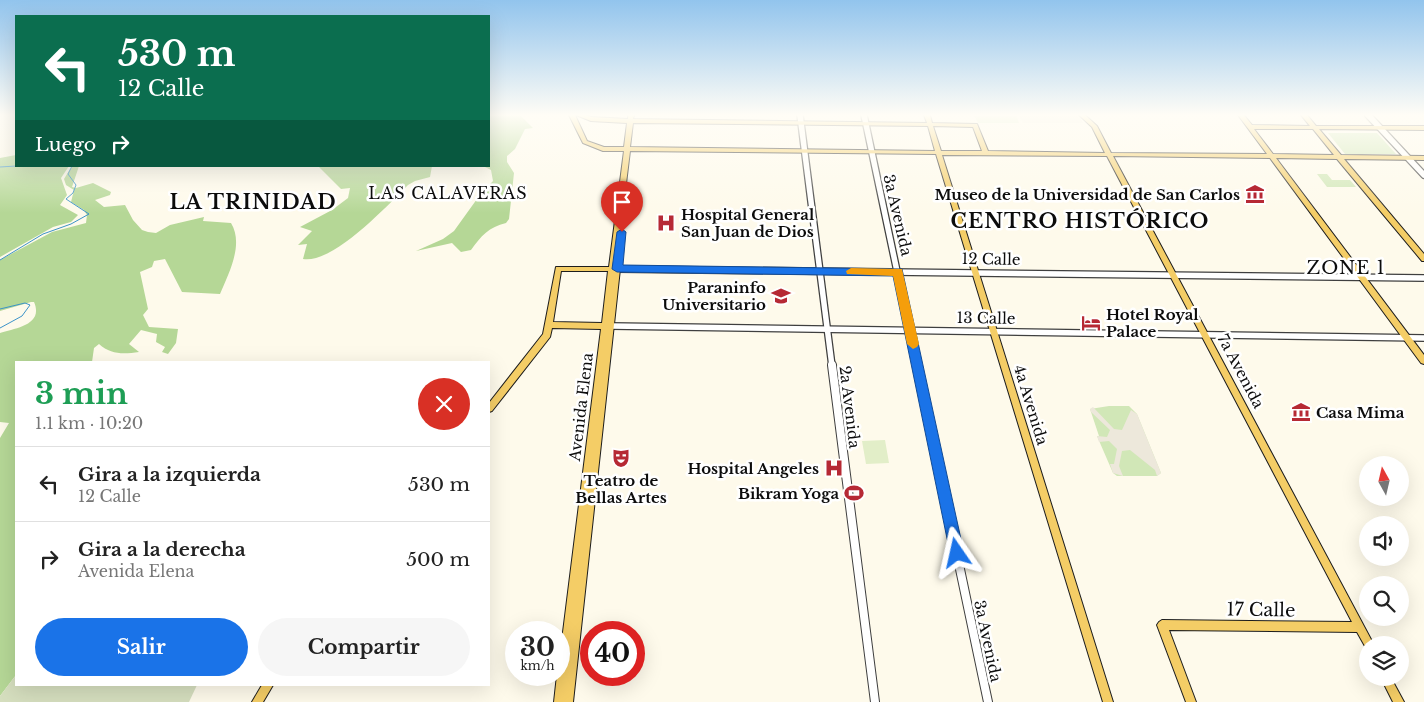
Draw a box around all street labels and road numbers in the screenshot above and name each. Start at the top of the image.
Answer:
street label: 3a Avenida [879,172,917,258]
street label: 12 Calle [961,249,1021,269]
street label: 13 Calle [956,308,1016,328]
street label: 7a Avenida [1214,331,1269,412]
street label: Avenida Elena [565,351,597,463]
street label: 4a Avenida [1010,363,1052,448]
street label: 2a Avenida [836,365,865,450]
street label: 3a Avenida [970,598,1006,684]
street label: 17 Calle [1226,598,1296,622]

